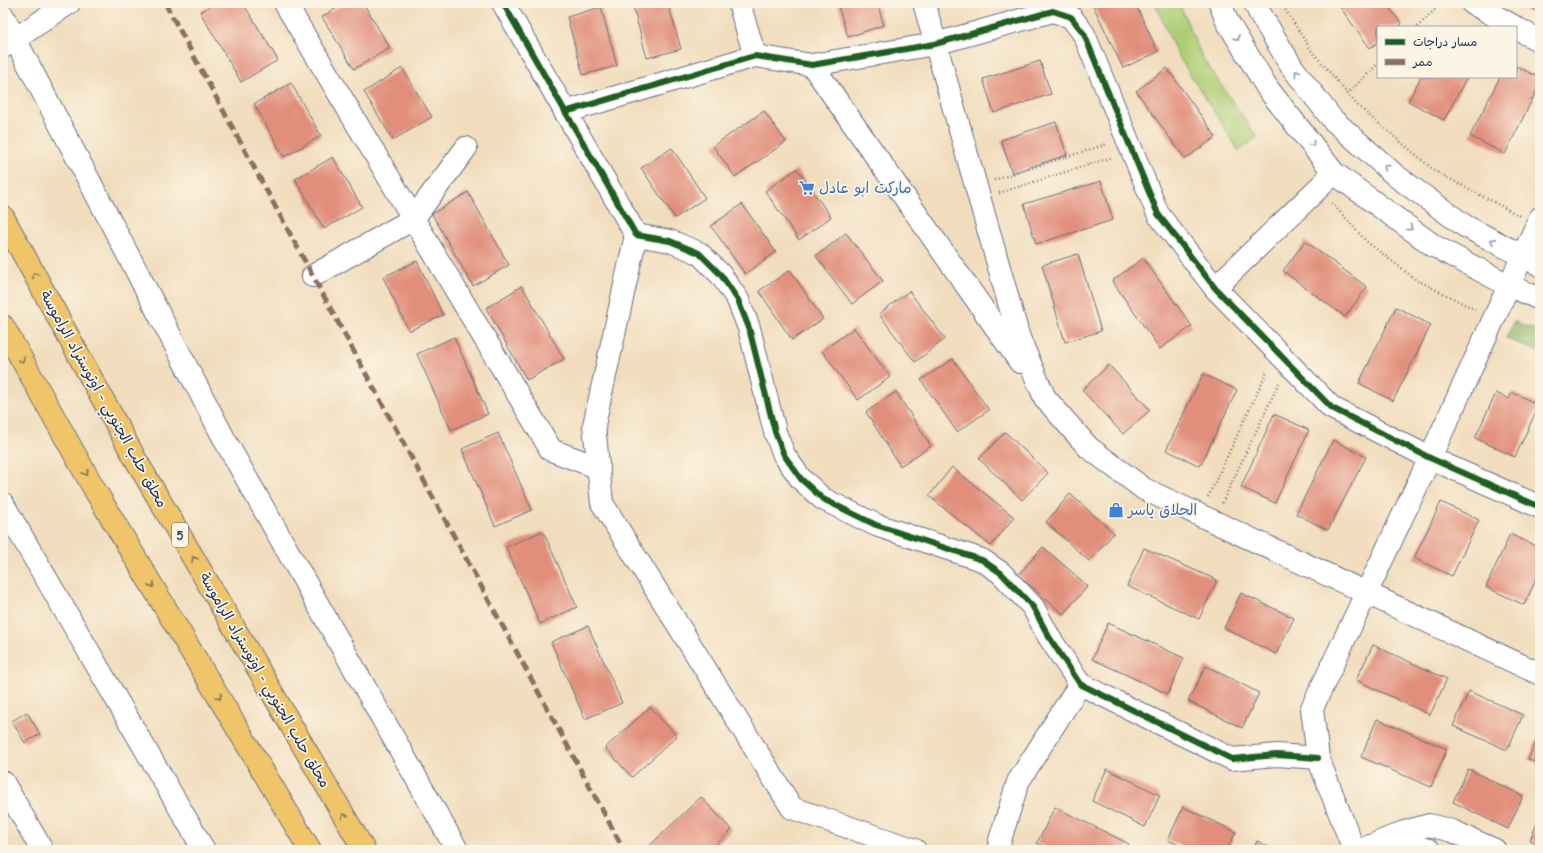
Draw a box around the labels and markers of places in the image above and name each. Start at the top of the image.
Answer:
supermarket icon: ماركت ابو عادل [798,179,816,197]
place label: ماركت ابو عادل [819,179,912,197]
shop icon: الحلاق ياسر [1107,501,1125,519]
place label: الحلاق ياسر [1126,501,1197,519]

